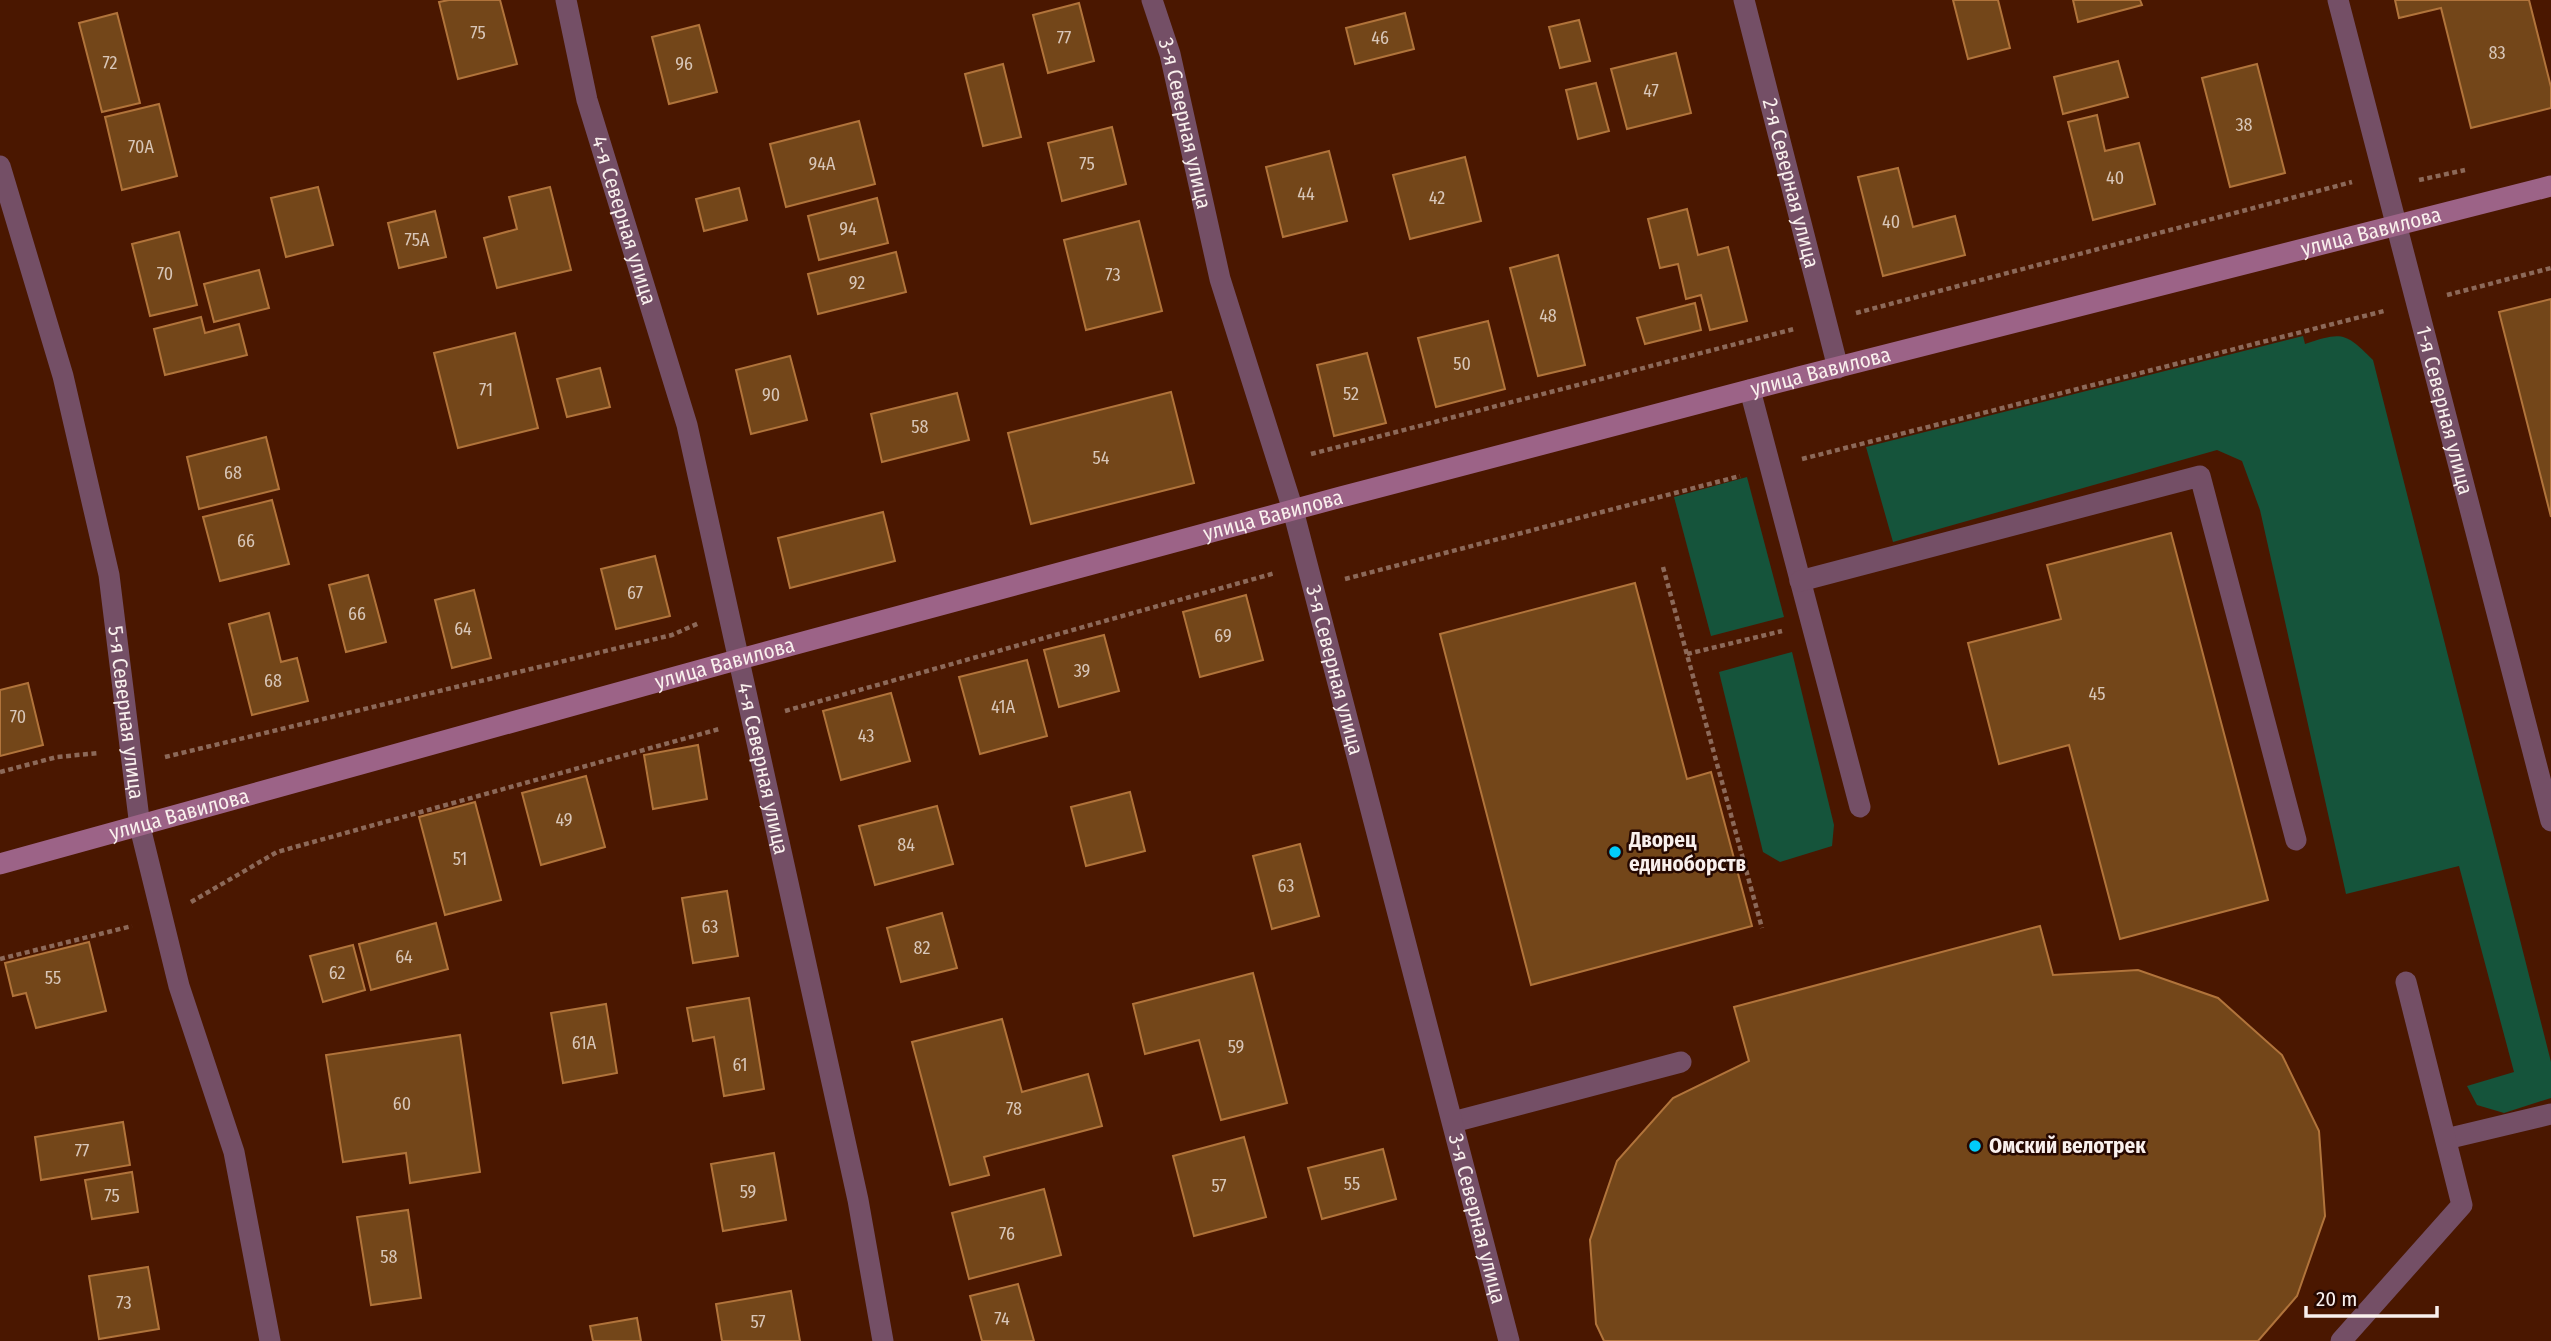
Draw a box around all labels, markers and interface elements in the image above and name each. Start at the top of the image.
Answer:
house number: 75 [470,22,486,44]
house number: 77 [1057,27,1071,49]
house number: 46 [1371,27,1389,49]
street label: 3-я Северная улица [1153,35,1217,211]
house number: 83 [2488,42,2506,64]
house number: 72 [102,52,118,74]
house number: 96 [675,53,693,75]
house number: 47 [1643,80,1659,102]
street label: 2-я Северная улица [1757,95,1825,271]
house number: 38 [2235,114,2253,136]
street label: 4-я Северная улица [586,133,662,308]
house number: 70А [128,136,154,158]
house number: 94А [809,153,836,175]
house number: 75 [1079,153,1095,175]
house number: 40 [2106,167,2124,189]
house number: 44 [1297,183,1315,205]
house number: 42 [1429,187,1445,209]
street label: улица Вавилова [2298,201,2444,262]
house number: 40 [1882,211,1900,233]
house number: 94 [839,218,857,240]
house number: 75А [405,229,430,251]
house number: 70 [157,263,173,285]
house number: 73 [1105,264,1121,286]
house number: 92 [849,272,865,294]
house number: 48 [1539,305,1557,327]
street label: 1-я Северная улица [2410,323,2479,498]
street label: улица Вавилова [1748,341,1893,402]
house number: 50 [1453,353,1471,375]
house number: 71 [479,379,493,401]
house number: 52 [1343,383,1359,405]
house number: 90 [762,384,780,406]
house number: 58 [911,416,929,438]
house number: 54 [1093,447,1110,469]
house number: 68 [224,462,242,484]
street label: улица Вавилова [1200,484,1346,547]
house number: 66 [237,530,255,552]
house number: 67 [627,582,643,604]
street label: 3-я Северная улица [1300,582,1369,758]
house number: 66 [348,603,366,625]
house number: 64 [454,618,472,640]
street label: 5-я Северная улица [102,624,149,801]
house number: 69 [1214,625,1232,647]
street label: улица Вавилова [652,632,797,695]
house number: 39 [1074,660,1090,682]
house number: 68 [264,670,282,692]
street label: 4-я Северная улица [731,680,794,857]
house number: 45 [2089,683,2105,705]
house number: 41А [991,696,1016,718]
house number: 70 [10,706,26,728]
house number: 43 [858,725,874,747]
street label: улица Вавилова [107,783,252,846]
house number: 49 [555,809,573,831]
place label: Дворец единоборств [1628,827,1746,877]
house number: 84 [897,834,915,856]
marker: Дворец единоборств [1607,844,1623,860]
house number: 51 [453,848,467,870]
house number: 63 [1278,875,1294,897]
house number: 63 [702,916,718,938]
house number: 82 [914,937,930,959]
house number: 64 [395,946,413,968]
house number: 62 [329,962,345,984]
house number: 55 [45,967,61,989]
house number: 61А [572,1032,597,1054]
house number: 59 [1228,1036,1244,1058]
house number: 61 [732,1054,748,1076]
house number: 60 [393,1093,411,1115]
house number: 78 [1006,1098,1022,1120]
street label: 3-я Северная улица [1443,1131,1512,1306]
place label: Омский велотрек [1989,1133,2146,1159]
marker: Омский велотрек [1967,1138,1983,1154]
house number: 77 [75,1140,89,1162]
house number: 55 [1344,1173,1360,1195]
house number: 57 [1211,1175,1227,1197]
house number: 59 [740,1181,756,1203]
house number: 75 [104,1185,120,1207]
house number: 76 [999,1223,1015,1245]
house number: 58 [380,1246,398,1268]
scale bar [2306,1274,2437,1318]
text: 20 m [2316,1286,2357,1312]
house number: 73 [116,1292,132,1314]
house number: 74 [994,1308,1010,1330]
house number: 57 [750,1311,766,1333]

